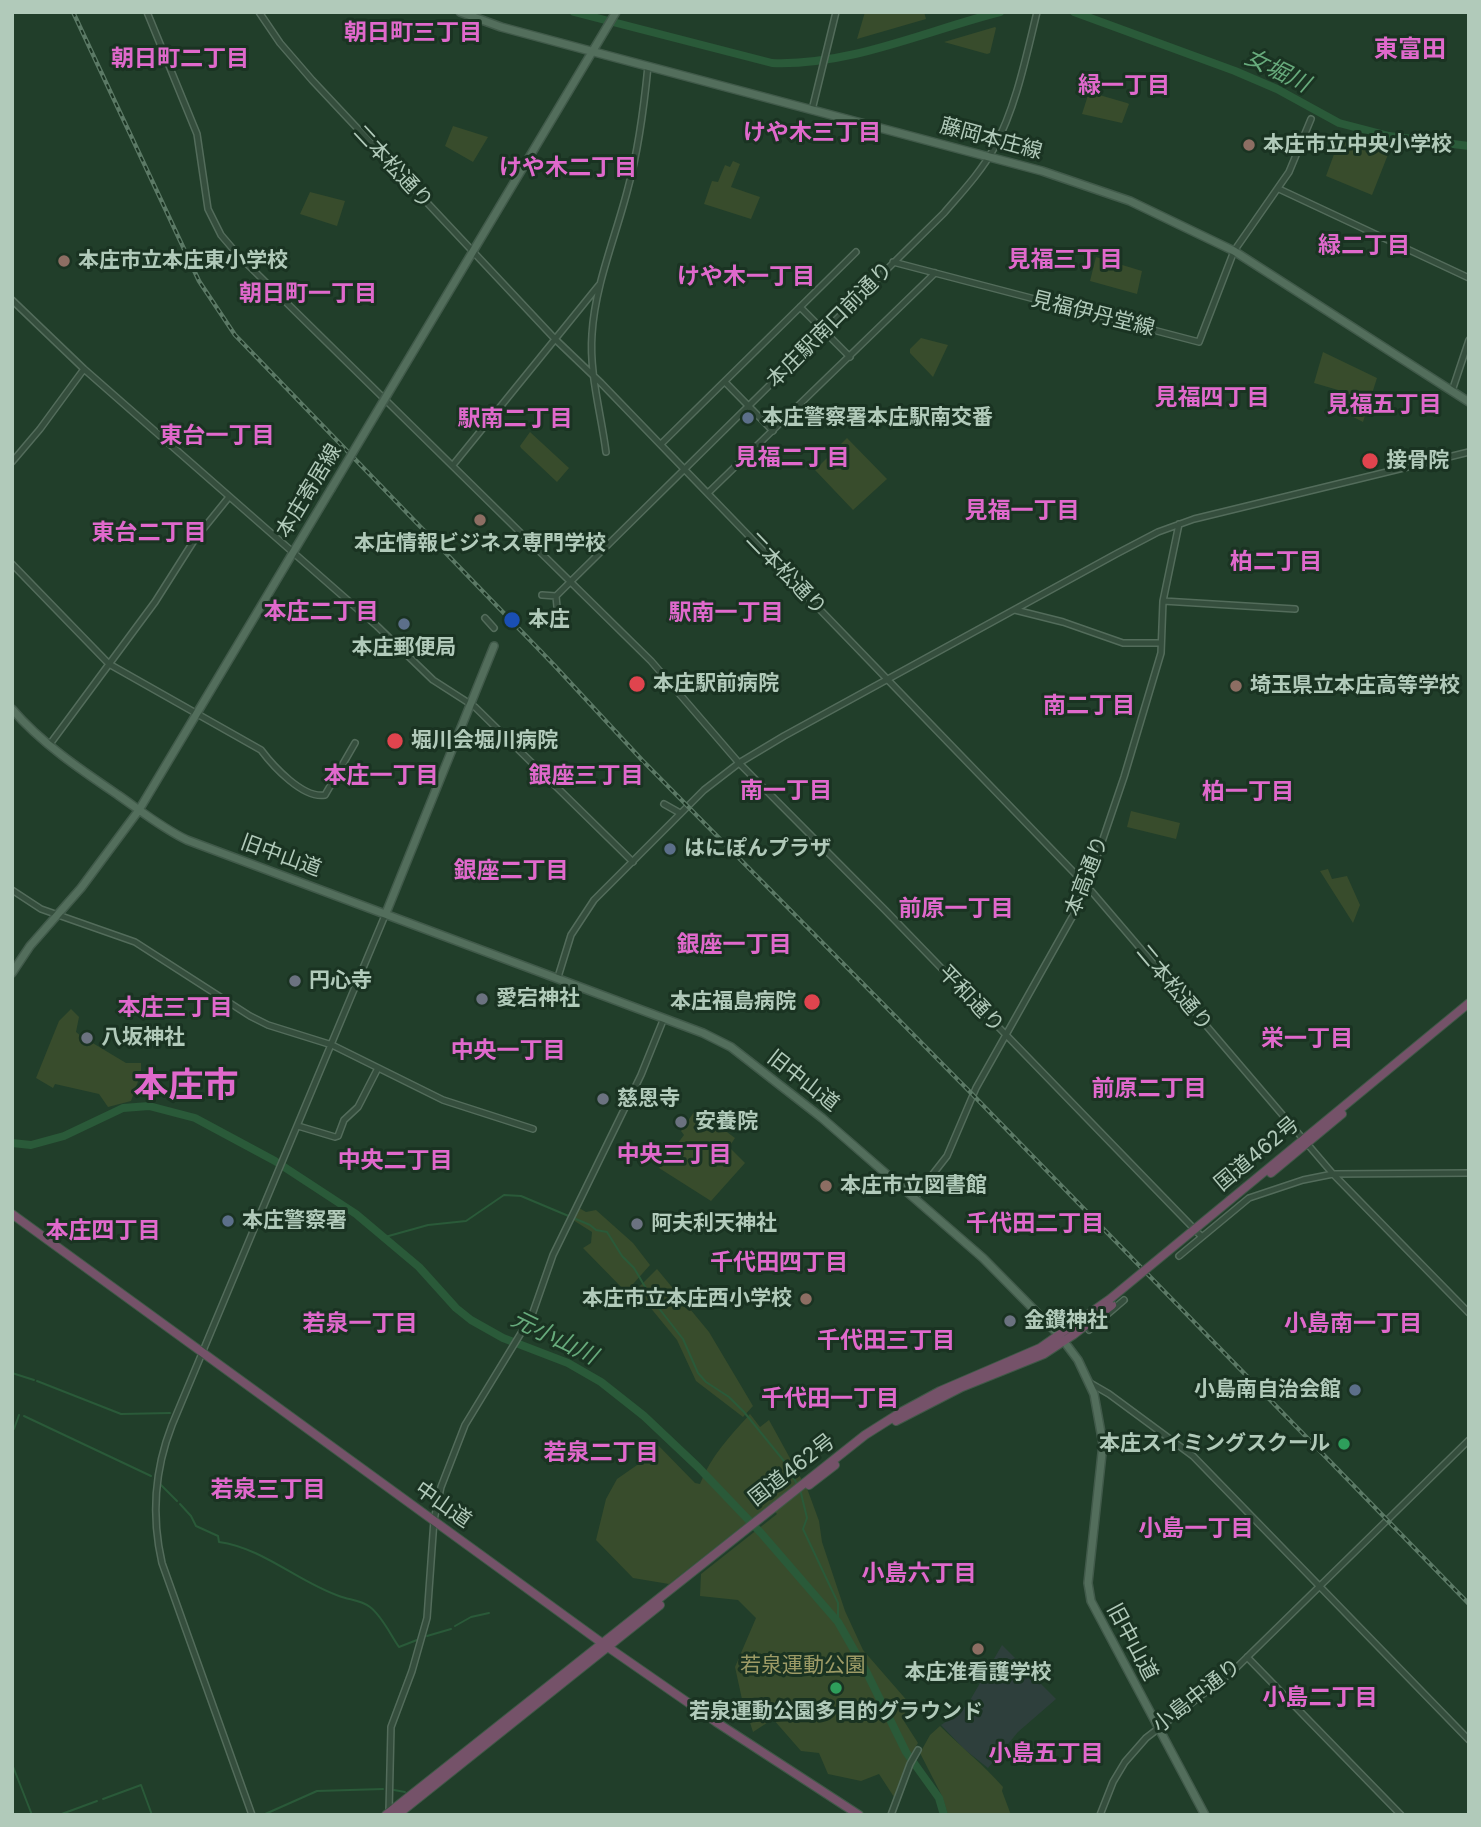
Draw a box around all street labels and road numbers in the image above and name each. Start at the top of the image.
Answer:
street label: 藤岡本庄線 [937,113,1045,165]
street label: 二本松通り [348,120,438,214]
street label: 本庄駅南口前通り [762,257,898,393]
street label: 見福伊丹堂線 [1029,287,1157,341]
street label: 本庄寄居線 [271,440,347,542]
street label: 二本松通り [740,527,832,621]
street label: 旧中山道 [237,830,325,882]
street label: 本高通り [1060,832,1114,920]
street label: 二本松通り [1131,940,1217,1036]
street label: 平和通り [933,960,1009,1038]
street label: 旧中山道 [762,1045,844,1117]
street label: 国道462号 [1210,1111,1304,1197]
street label: 国道462号 [744,1429,840,1511]
street label: 中山道 [410,1477,476,1533]
street label: 旧中山道 [1101,1599,1163,1685]
street label: 小島中通り [1148,1654,1246,1738]

